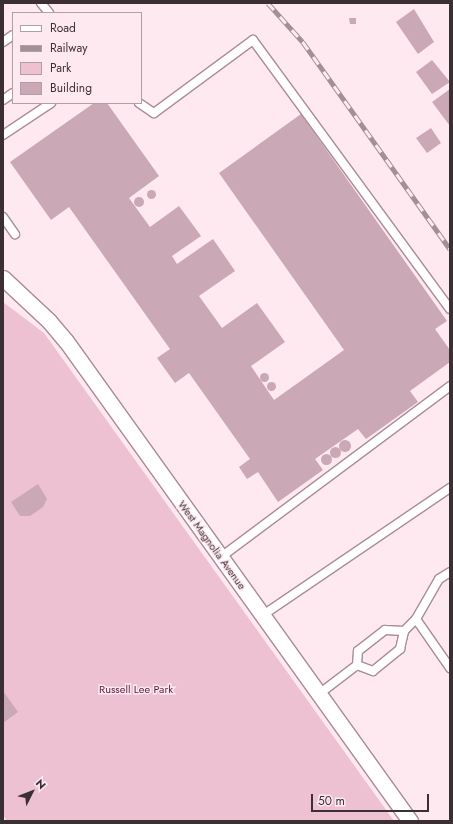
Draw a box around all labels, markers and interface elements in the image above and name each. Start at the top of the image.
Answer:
legend [12,12,142,104]
text: Road [50,19,76,37]
text: Railway [50,39,88,57]
text: Park [50,59,71,77]
text: Building [50,79,92,97]
street label: West Magnolia Avenue [175,498,249,592]
park label: Russell Lee Park [99,682,173,696]
north arrow [12,772,52,812]
text: N [32,775,50,793]
scale bar [313,786,431,812]
text: 50 m [318,792,345,810]

